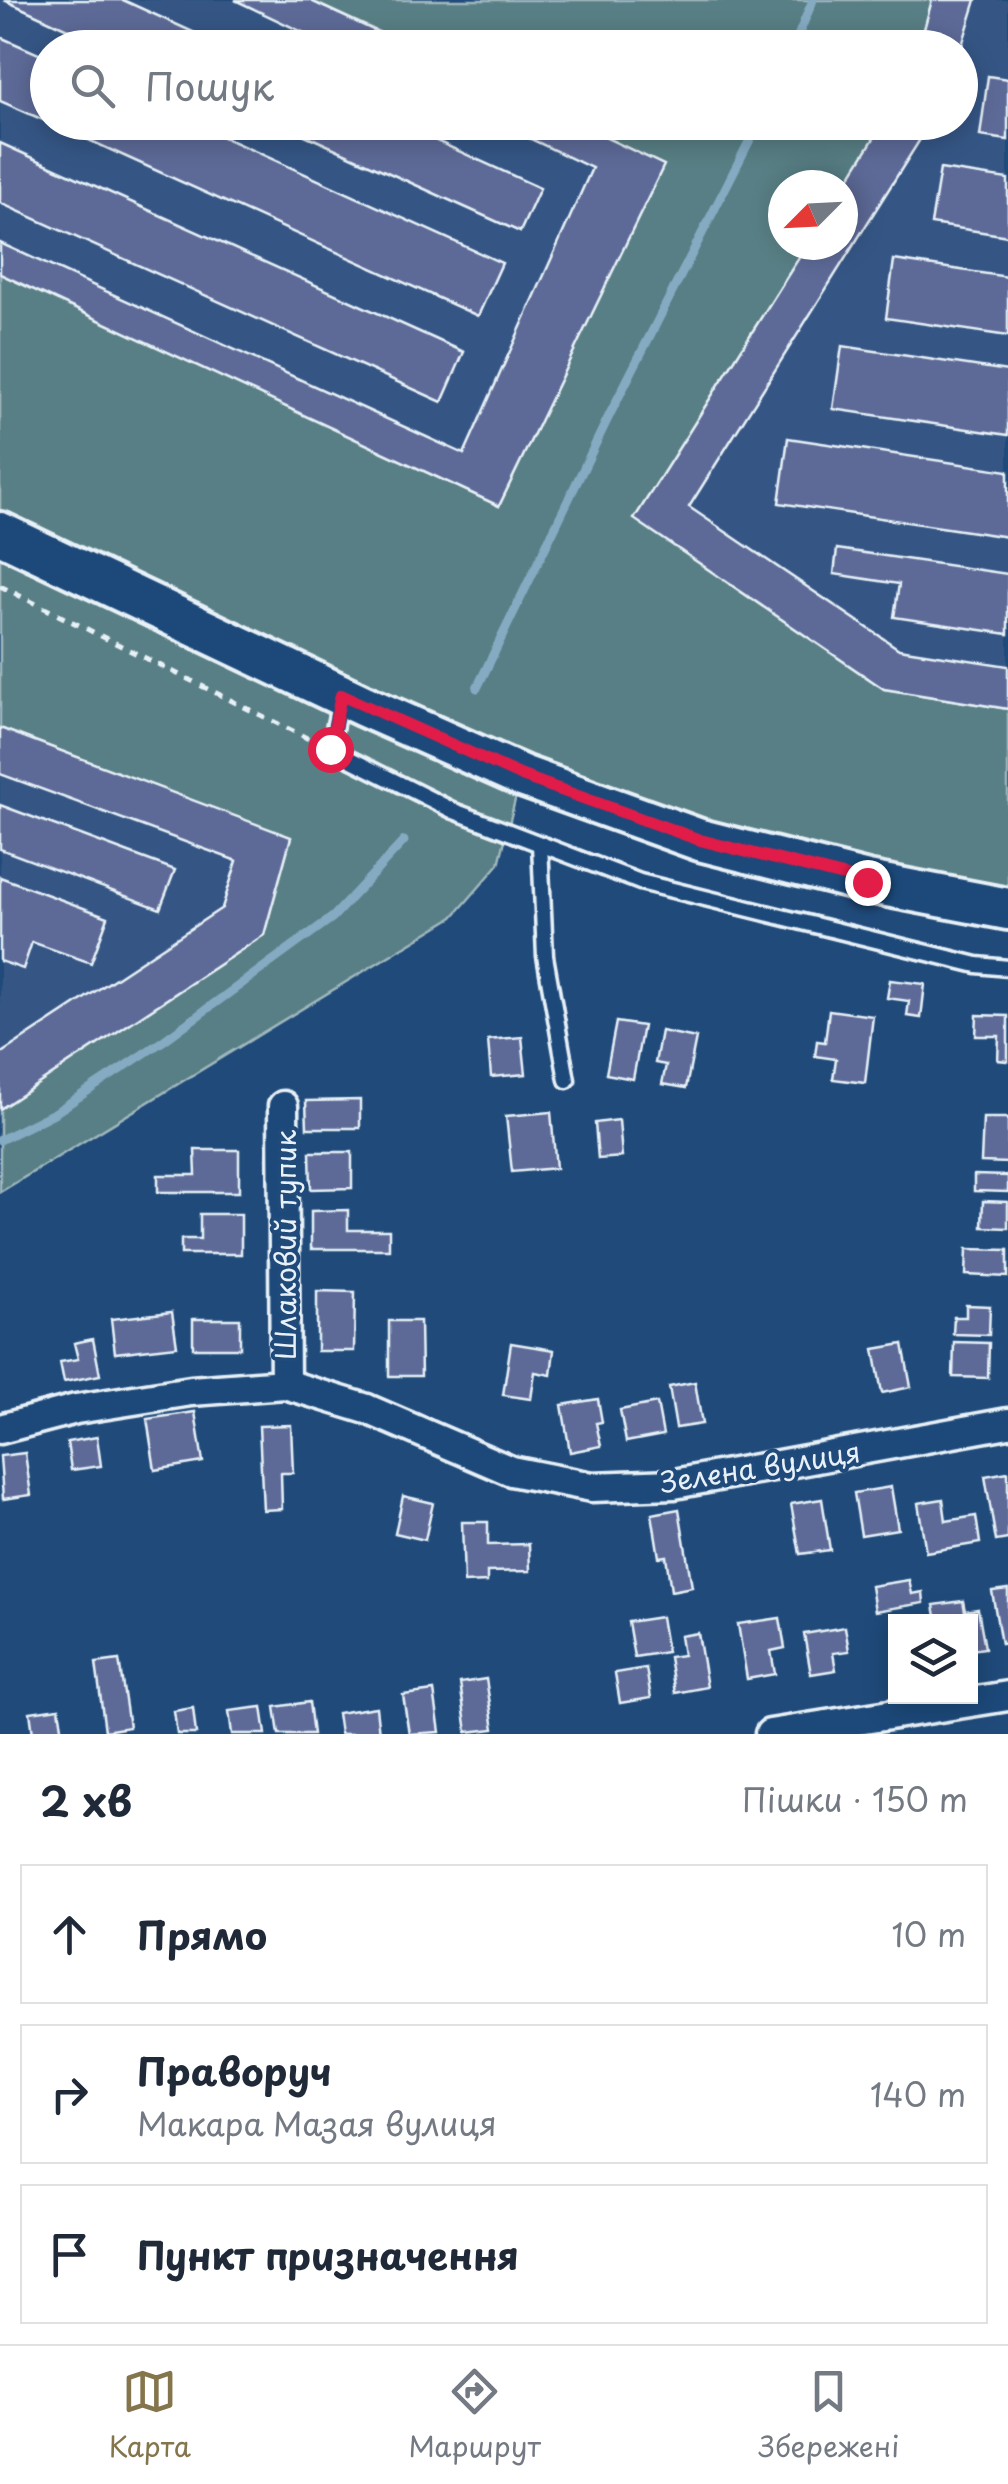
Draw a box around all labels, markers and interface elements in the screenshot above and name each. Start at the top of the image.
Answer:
search box [30,30,978,140]
text: Пошук [145,57,274,114]
icon: search [65,58,120,113]
north arrow [768,170,858,260]
route start [308,727,354,773]
route end [845,860,891,906]
street label: Шлаковий тупик [263,1130,306,1360]
street label: Зелена вулиця [657,1429,863,1503]
map controls [888,1614,978,1704]
button: layers [888,1614,978,1704]
text: 2 хв [40,1768,132,1831]
text: Пішки · 150 m [742,1775,968,1823]
text: Прямо [137,1906,267,1963]
icon: ahead [42,1907,97,1962]
text: 10 m [892,1910,966,1958]
text: Праворуч [137,2042,332,2099]
icon: right [42,2067,97,2122]
text: 140 m [870,2070,966,2118]
text: Макара Мазая вулиця [137,2099,497,2147]
text: Пункт призначення [137,2226,519,2283]
icon: arrive [42,2227,97,2282]
tab: Карта [109,2364,191,2467]
tab: Маршрут [408,2364,541,2467]
tab: Збережені [758,2364,899,2467]

